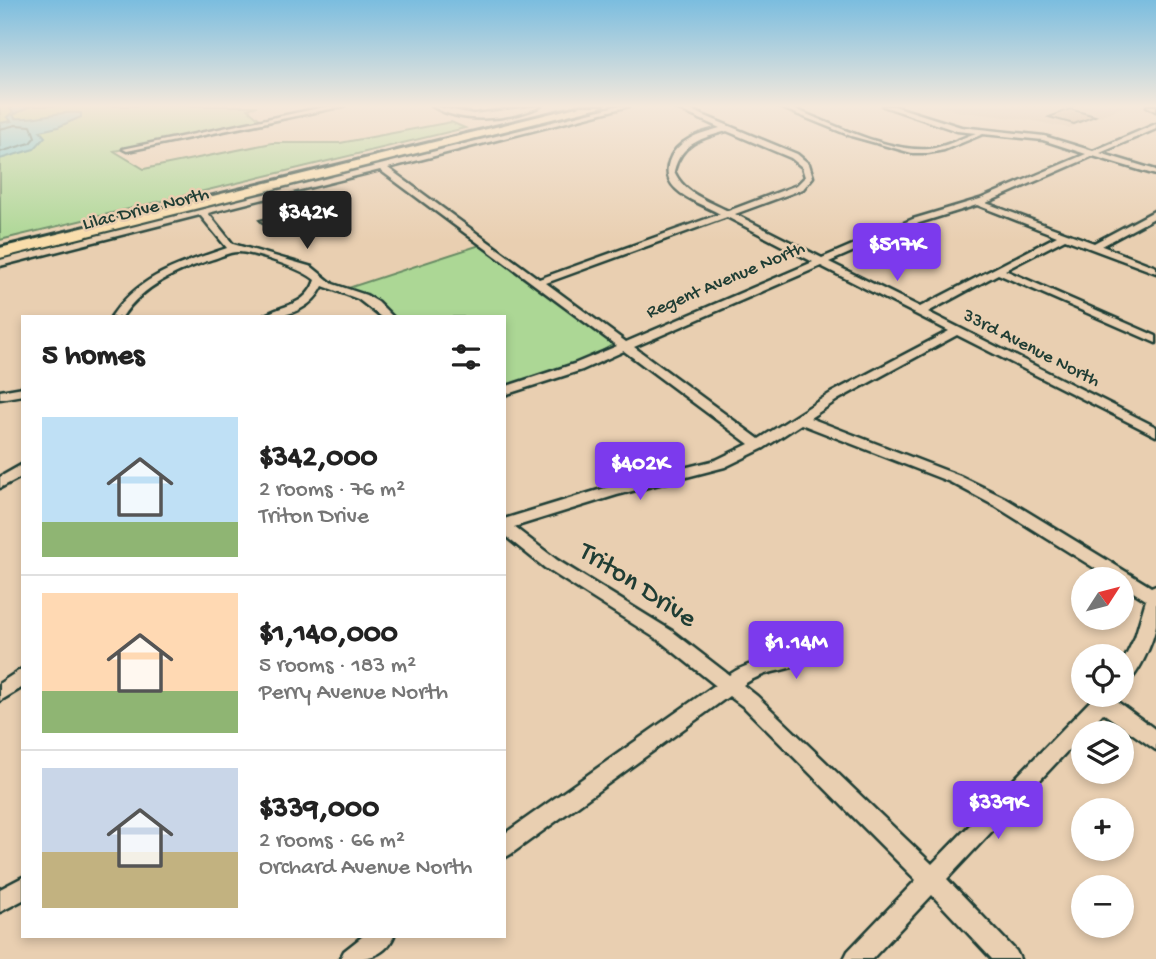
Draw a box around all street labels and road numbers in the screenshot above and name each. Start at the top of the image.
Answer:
street label: Lilac Drive North [80,183,212,237]
street label: Regent Avenue North [643,237,809,325]
street label: 33rd Avenue North [958,304,1103,393]
street label: Triton Drive [570,535,703,637]

